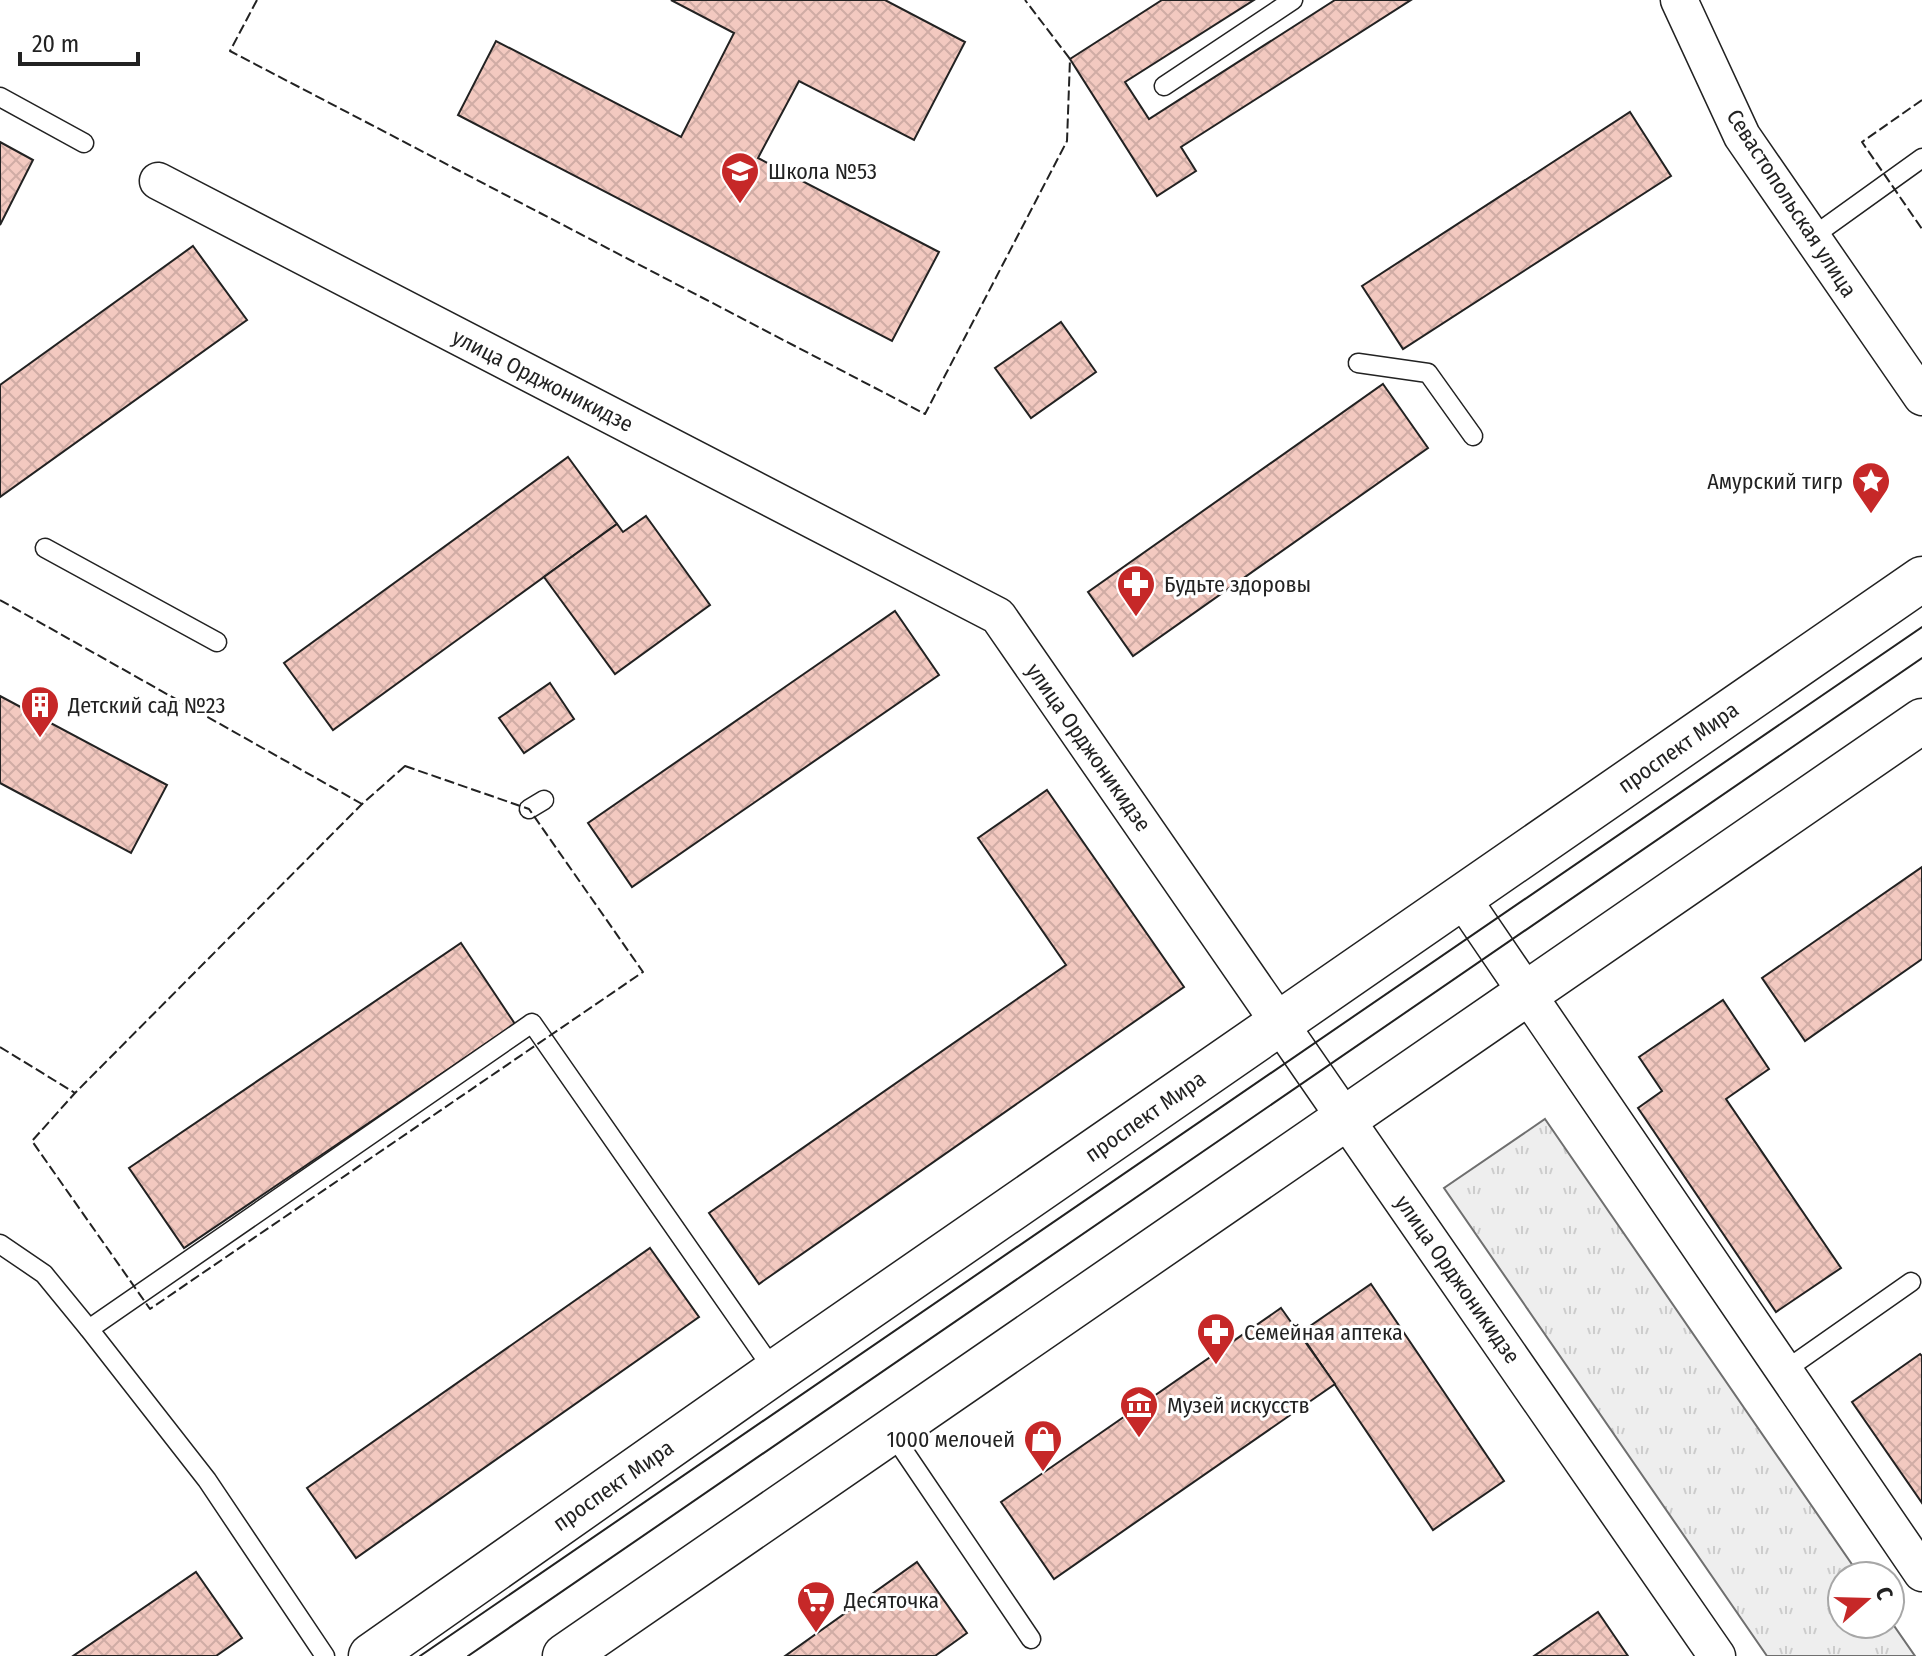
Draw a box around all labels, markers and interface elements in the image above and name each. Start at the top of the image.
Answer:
scale bar [20,16,138,66]
text: 20 m [32,30,79,58]
street label: Севастопольская улица [1721,104,1862,302]
school or university icon: Школа №53 [719,150,761,205]
place label: Школа №53 [768,158,877,185]
street label: улица Орджоникидзе [448,323,638,438]
place icon: Амурский тигр [1850,460,1892,515]
place label: Амурский тигр [1707,468,1843,495]
pharmacy icon: Будьте здоровы [1115,563,1157,618]
place label: Будьте здоровы [1164,571,1311,598]
street label: улица Орджоникидзе [1020,658,1157,837]
building icon: Детский сад №23 [19,684,61,739]
place label: Детский сад №23 [67,692,225,719]
street label: проспект Мира [1613,696,1744,799]
street label: проспект Мира [1080,1065,1211,1168]
street label: улица Орджоникидзе [1389,1190,1526,1369]
pharmacy icon: Семейная аптека [1195,1311,1237,1366]
place label: Семейная аптека [1244,1319,1403,1346]
museum icon: Музей искусств [1118,1384,1160,1439]
place label: Музей искусств [1167,1392,1310,1419]
shop icon: 1000 мелочей [1022,1418,1064,1473]
place label: 1000 мелочей [886,1426,1015,1453]
street label: проспект Мира [548,1434,679,1537]
north arrow [1826,1560,1906,1640]
supermarket icon: Десяточка [795,1579,837,1634]
text: С [1870,1583,1899,1604]
place label: Десяточка [843,1587,939,1614]

